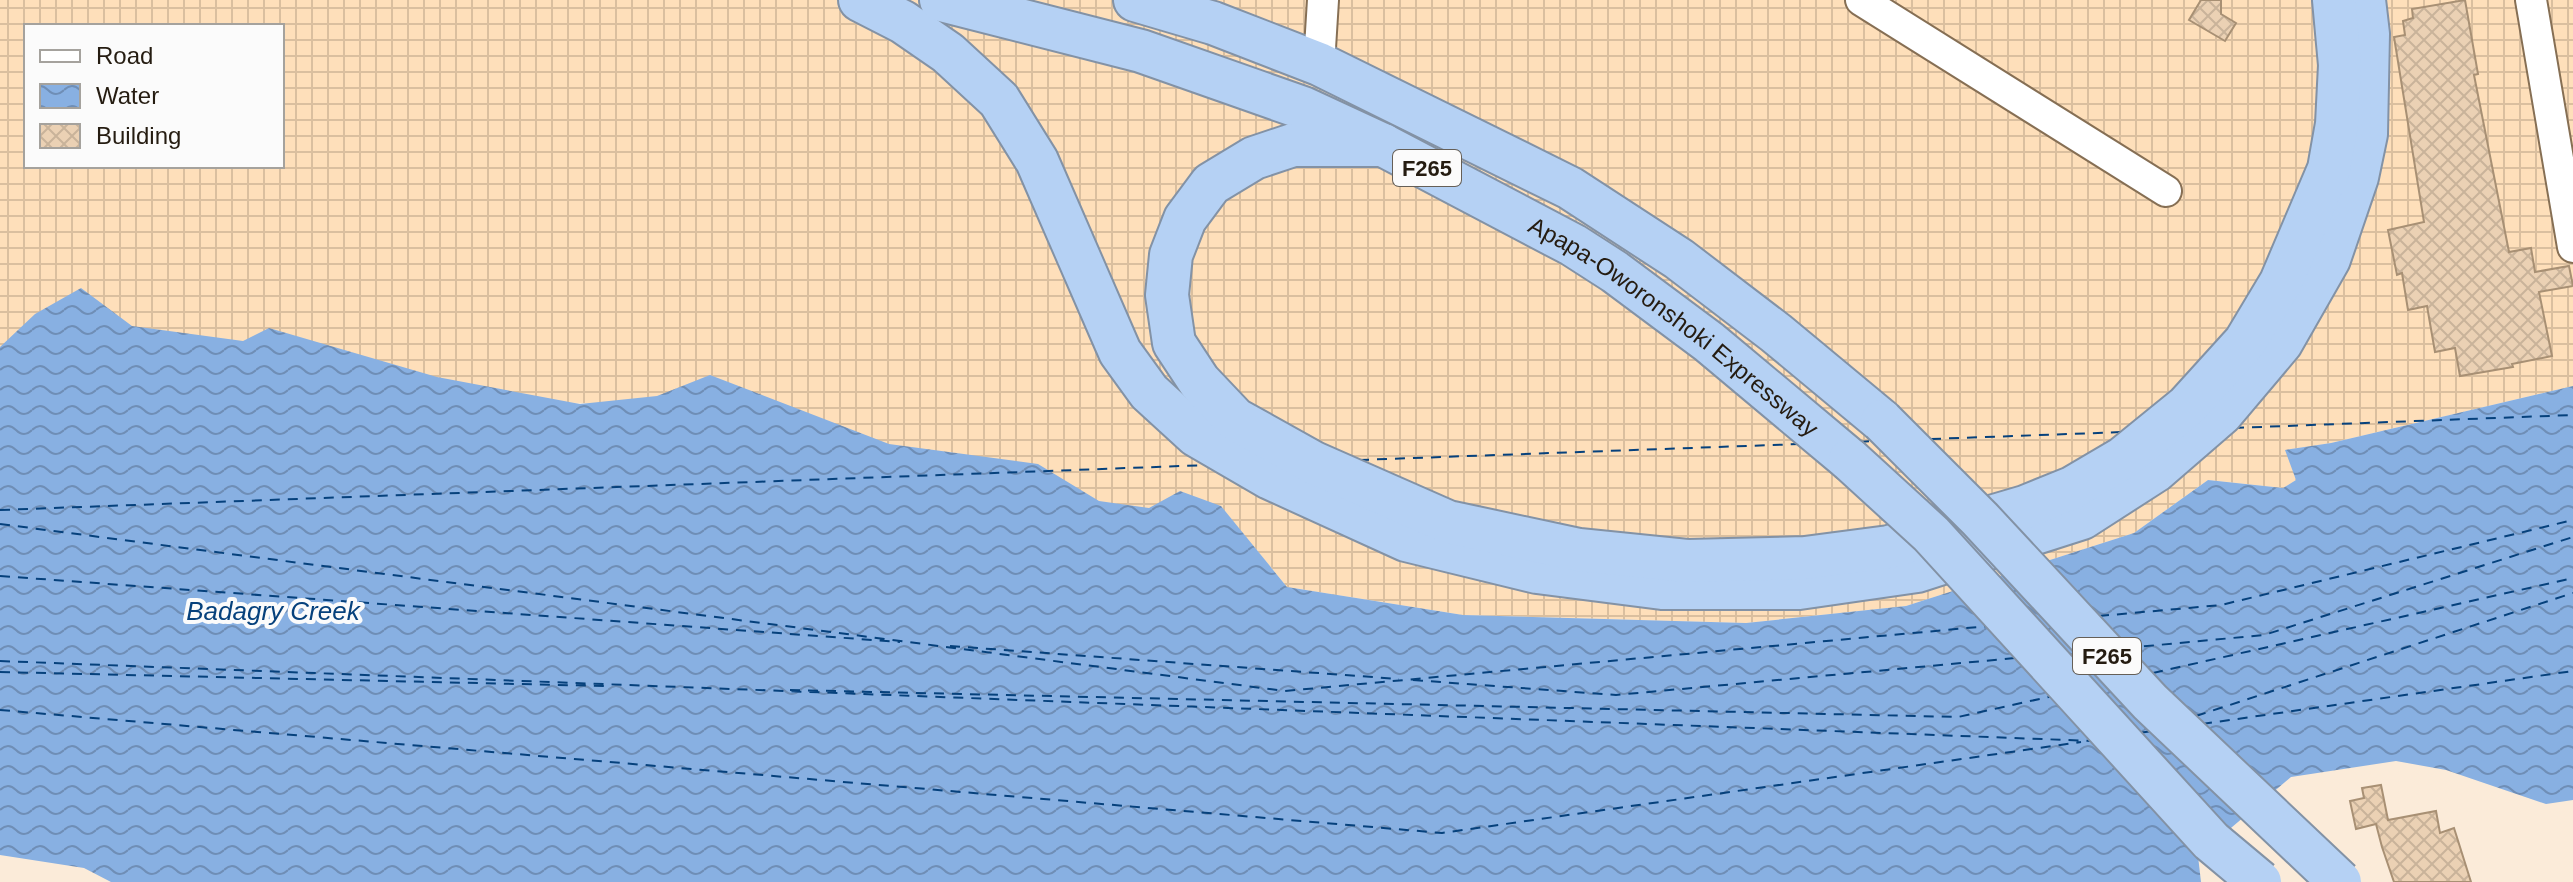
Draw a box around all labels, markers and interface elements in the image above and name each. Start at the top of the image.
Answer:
legend [24,24,284,168]
text: Road [96,42,153,69]
text: Water [96,82,159,109]
text: Building [96,122,181,149]
road number: F265 [1393,150,1461,186]
street label: Apapa-Oworonshoki Expressway [1524,211,1824,441]
water label: Badagry Creek [186,596,362,626]
road number: F265 [2073,638,2141,674]

